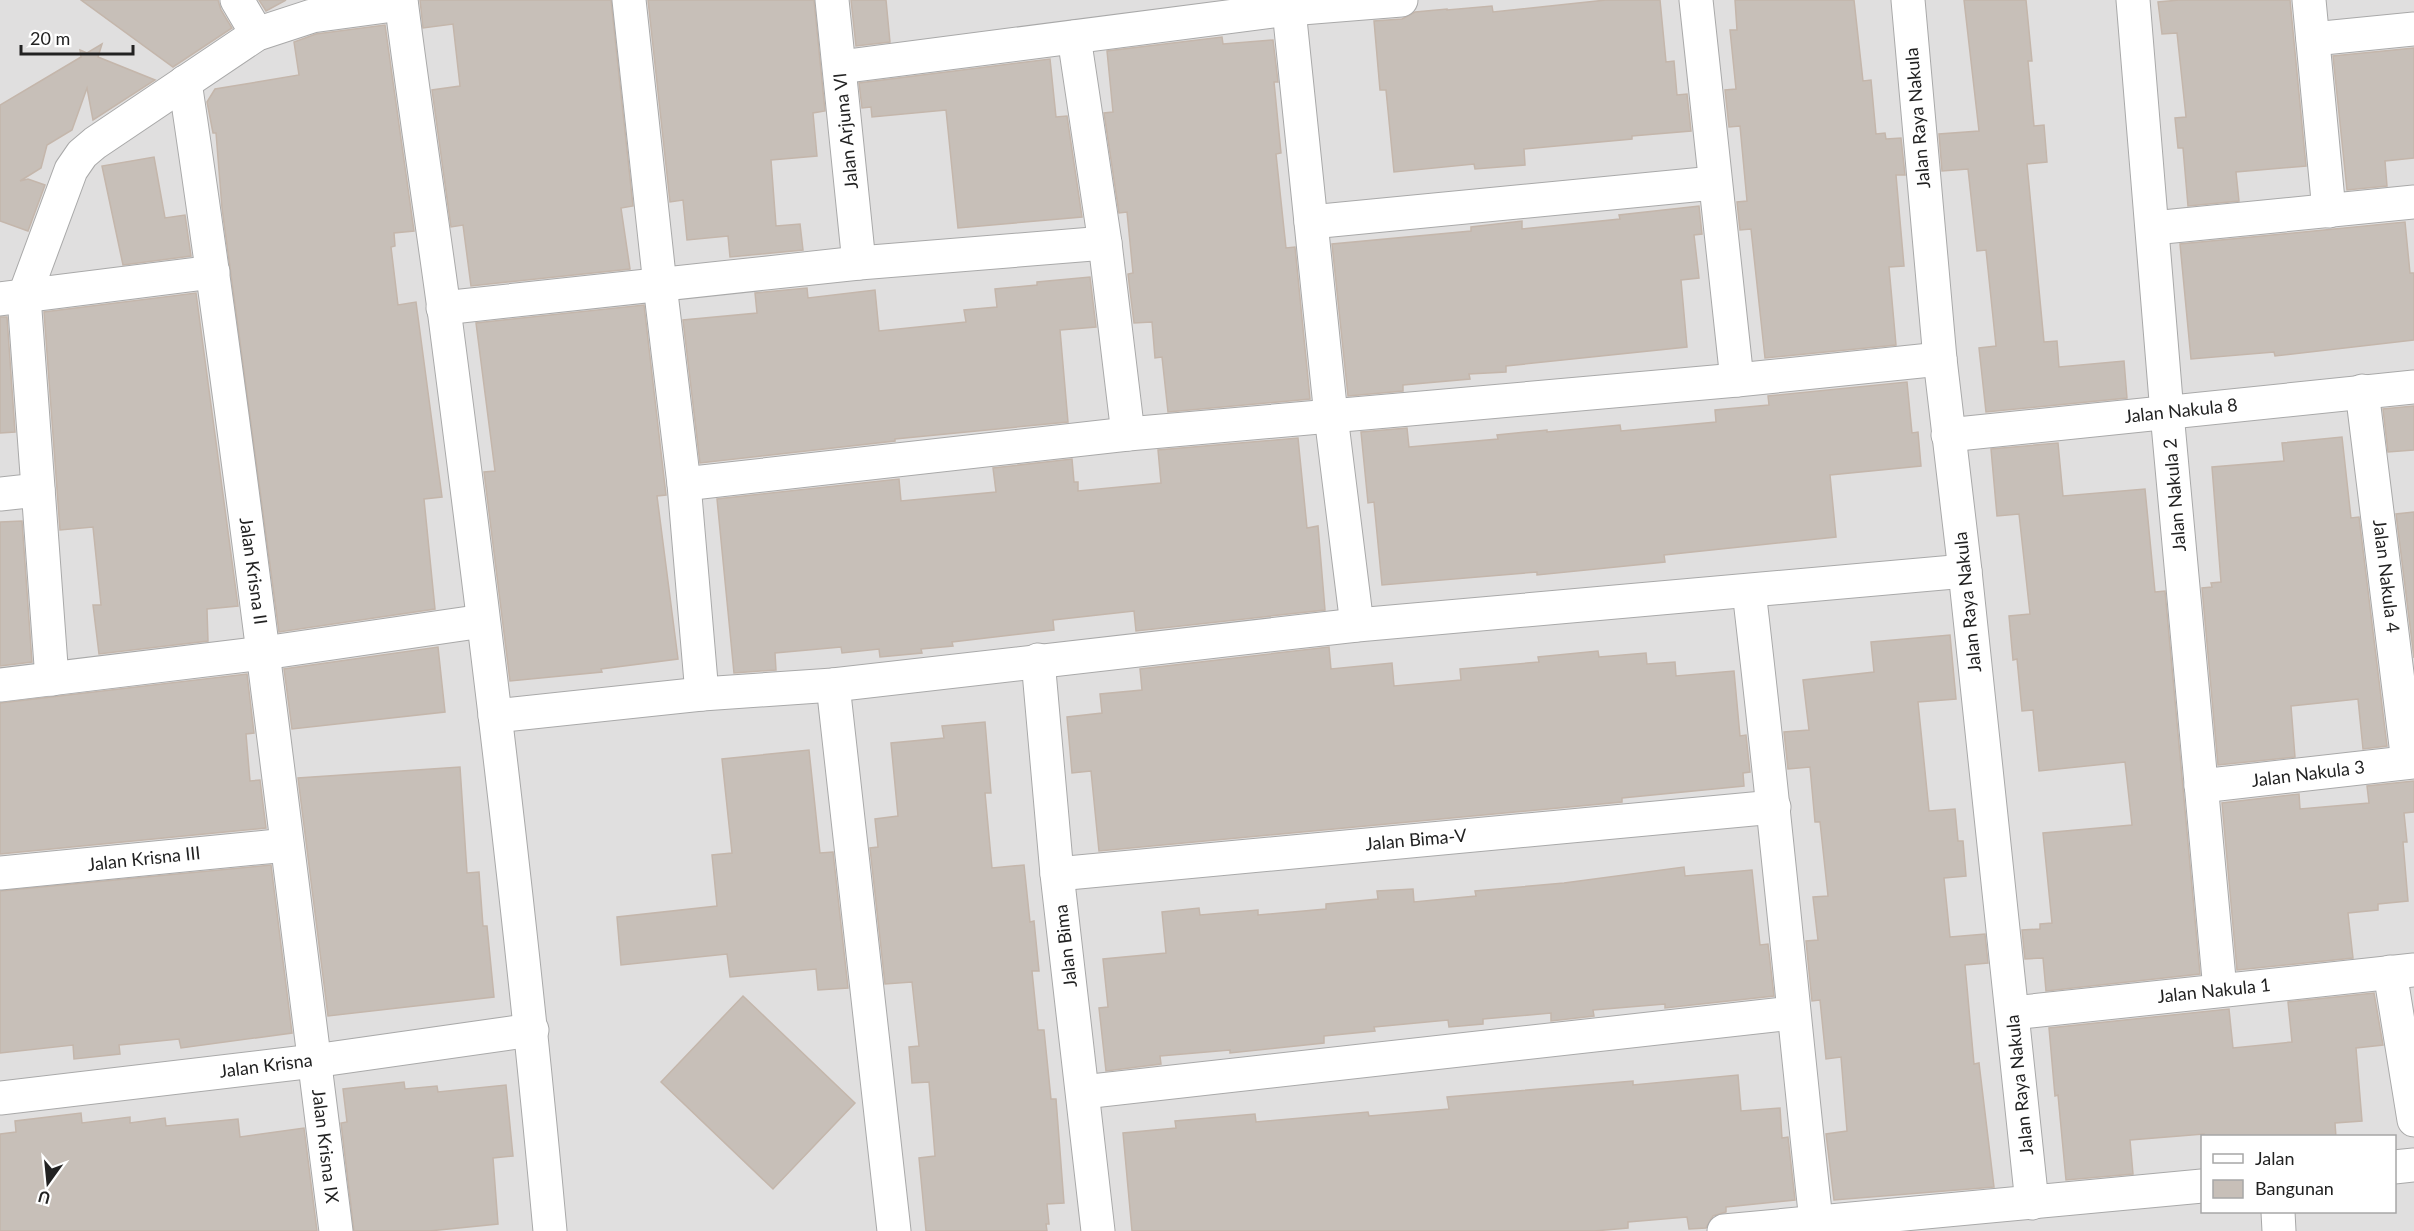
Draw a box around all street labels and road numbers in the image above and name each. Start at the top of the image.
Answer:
street label: Jalan Raya Nakula [1900,47,1934,189]
street label: Jalan Arjuna VI [828,72,862,190]
street label: Jalan Nakula 8 [2123,393,2239,427]
street label: Jalan Nakula 2 [2158,437,2190,553]
street label: Jalan Krisna II [236,516,272,626]
street label: Jalan Nakula 4 [2369,518,2405,634]
street label: Jalan Raya Nakula [1949,531,1985,674]
street label: Jalan Nakula 3 [2250,755,2366,791]
street label: Jalan Bima-V [1364,824,1468,854]
street label: Jalan Krisna III [86,841,201,875]
street label: Jalan Bima [1049,903,1081,989]
street label: Jalan Nakula 1 [2156,973,2272,1007]
street label: Jalan Raya Nakula [2001,1014,2037,1157]
street label: Jalan Krisna [218,1048,314,1082]
street label: Jalan Krisna IX [308,1087,344,1205]

